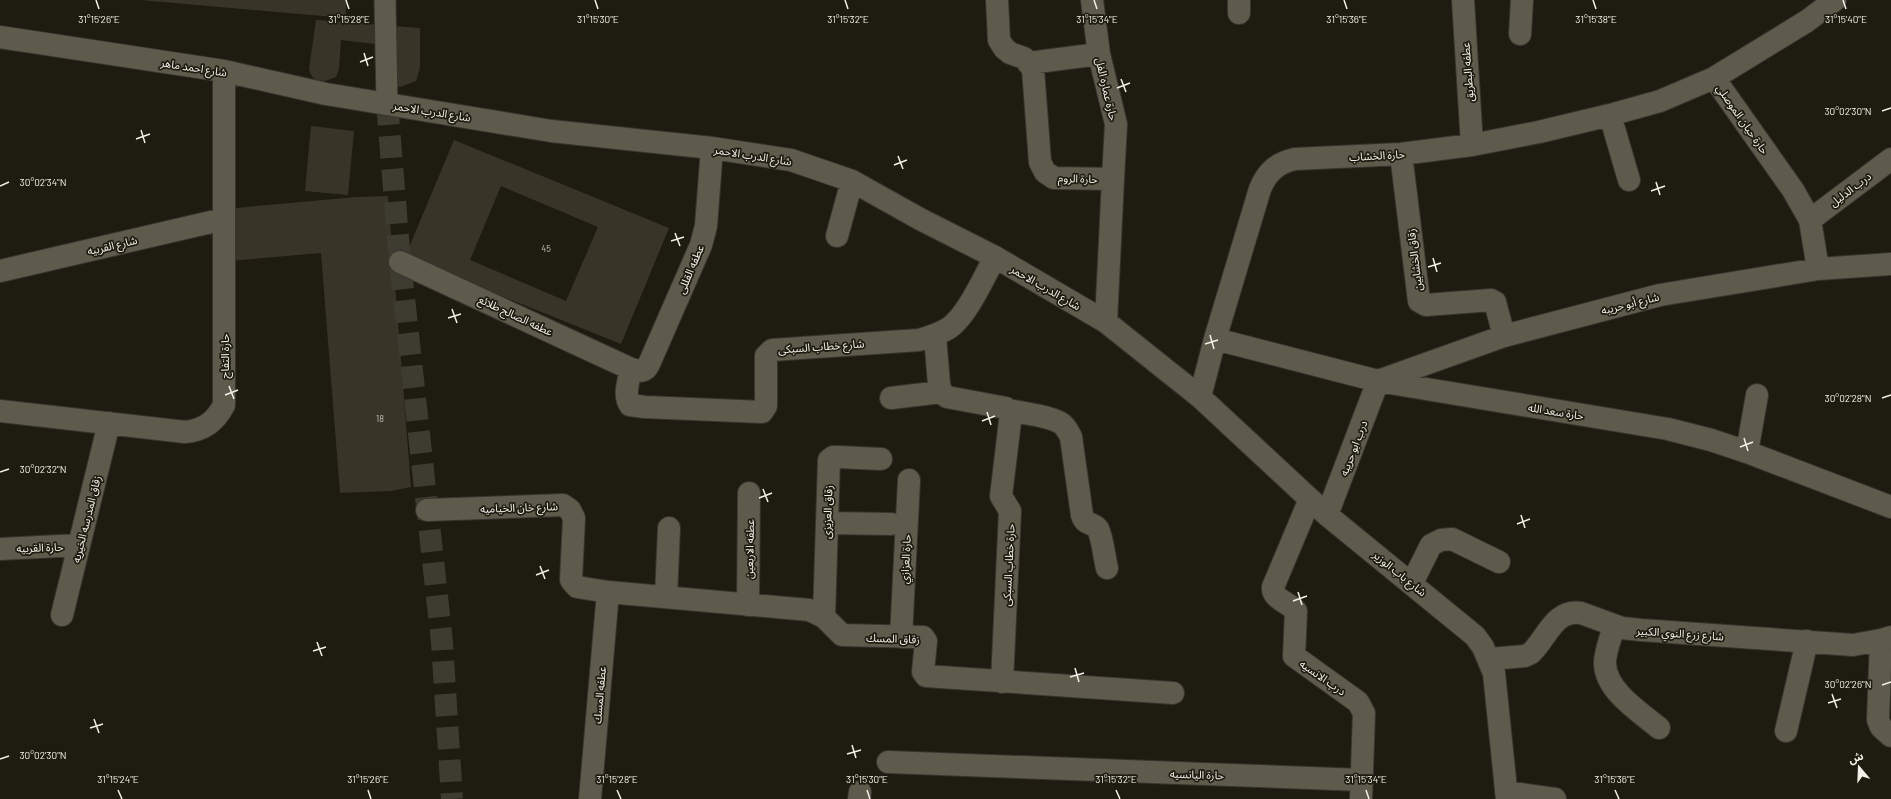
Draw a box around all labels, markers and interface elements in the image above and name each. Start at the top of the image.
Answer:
text: 31°15'26"E [78,13,120,25]
text: 31°15'28"E [328,13,370,25]
text: 31°15'30"E [577,13,619,25]
text: 31°15'32"E [827,13,869,25]
text: 31°15'34"E [1076,13,1118,25]
text: 31°15'36"E [1326,13,1368,25]
text: 31°15'38"E [1575,13,1617,25]
text: 31°15'40"E [1825,13,1867,25]
street label: عطفه البطريق [1458,41,1477,102]
street label: شارع احمد ماهر [159,55,228,81]
street label: حارة عماره الفل [1092,56,1121,122]
street label: حارة حيان الموصلي [1711,82,1772,159]
street label: شارع الدرب الاحمر [391,98,472,126]
text: 30°02'30"N [1824,105,1872,117]
street label: شارع الدرب الاحمر [712,142,793,170]
street label: حارة الخشاب [1349,147,1406,164]
street label: درب الدليل [1827,169,1874,210]
street label: حارة الروم [1058,171,1099,187]
text: 30°02'34"N [20,176,66,188]
street label: زقاق الخشابين [1404,228,1425,292]
street label: شارع القربيه [86,233,139,259]
street label: عطفه القللى [674,242,707,296]
house number: 45 [541,243,551,254]
street label: شارع الدرب الاحمر [1007,261,1083,314]
street label: شارع أبو حريبه [1600,289,1661,318]
street label: عطفه الصالح طلائع [476,292,556,340]
street label: حارة التفاح [218,333,233,379]
street label: شارع خطاب السبكى [777,336,865,357]
text: 30°02'28"N [1825,392,1871,404]
street label: حارة سعد الله [1527,400,1585,423]
house number: 18 [376,413,384,424]
street label: درب ابو حريبه [1336,418,1371,478]
text: 30°02'32"N [20,463,66,475]
street label: زقاق المدرسه الخيريه [69,474,104,564]
street label: زقاق العزيزى [820,485,835,539]
street label: شارع خان الخياميه [480,499,559,517]
street label: عطفه الاربعين [742,518,757,579]
street label: حارة خطاب السبكى [999,523,1018,607]
street label: حارة العزازي [897,533,916,585]
street label: حارة القربيه [16,540,64,555]
street label: شارع باب الوزير [1369,547,1430,600]
street label: شارع زرع النوي الكبير [1635,623,1725,646]
street label: زقاق المسك [866,631,920,646]
street label: درب الانسيه [1297,656,1349,699]
street label: عطفه المسك [590,665,608,724]
text: 30°02'26"N [1825,678,1871,690]
north arrow [1839,747,1879,787]
text: ش [1846,748,1865,767]
text: 30°02'30"N [19,749,67,761]
street label: حارة اليانسيه [1170,767,1225,783]
text: 31°15'24"E [97,773,139,785]
text: 31°15'26"E [347,773,389,785]
text: 31°15'28"E [596,773,638,785]
text: 31°15'30"E [846,773,888,785]
text: 31°15'32"E [1095,773,1137,785]
text: 31°15'34"E [1345,773,1387,785]
text: 31°15'36"E [1594,773,1636,785]

